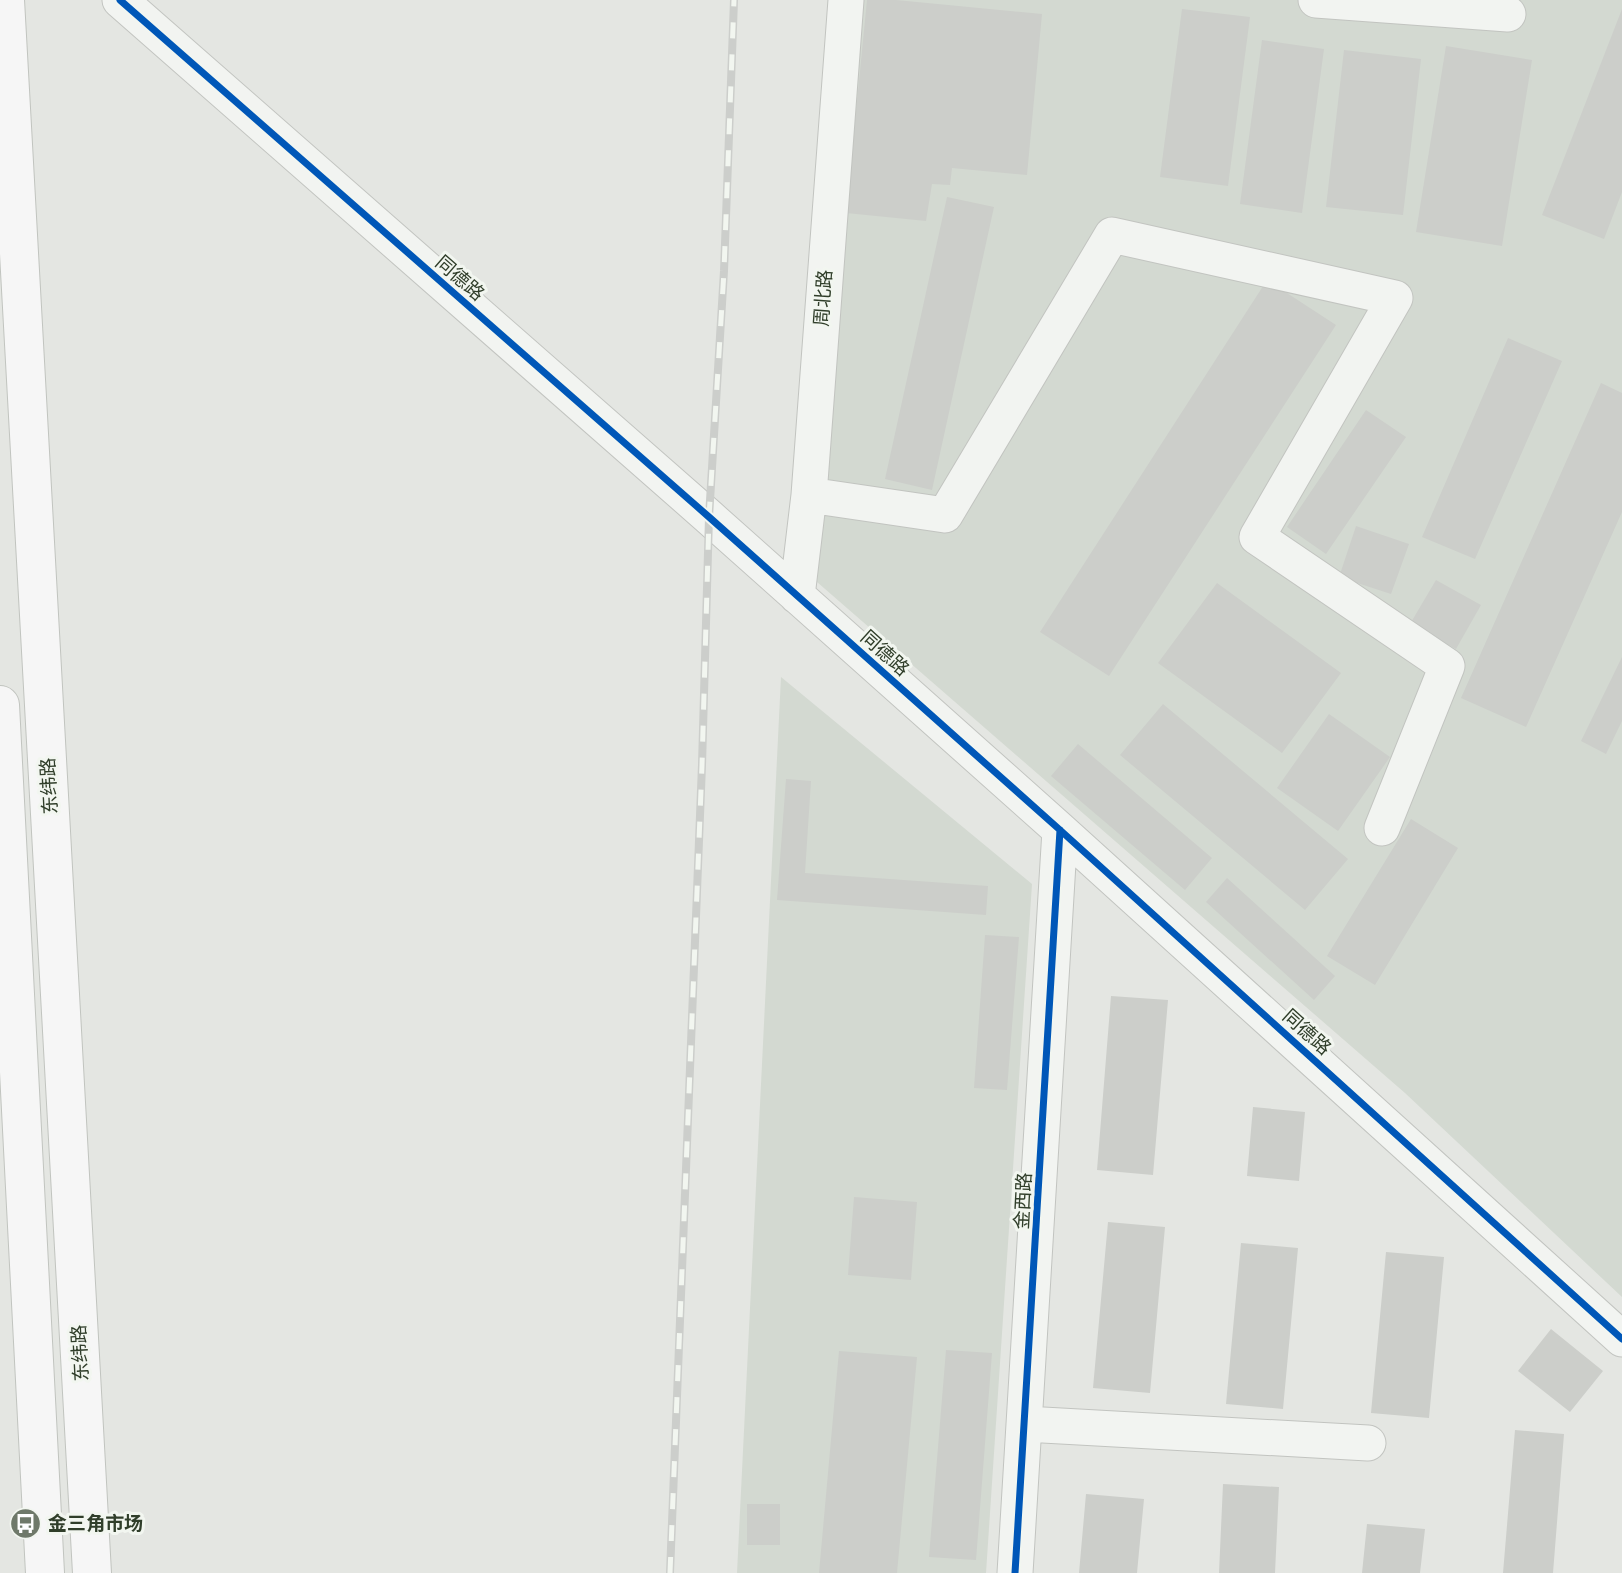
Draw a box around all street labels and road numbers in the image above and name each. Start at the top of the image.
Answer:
street label: 同德路 [431,251,489,305]
street label: 周北路 [810,269,836,327]
street label: 同德路 [856,625,914,681]
street label: 东纬路 [36,757,62,815]
street label: 同德路 [1278,1004,1336,1060]
street label: 金西路 [1010,1172,1036,1230]
street label: 东纬路 [67,1324,93,1382]

